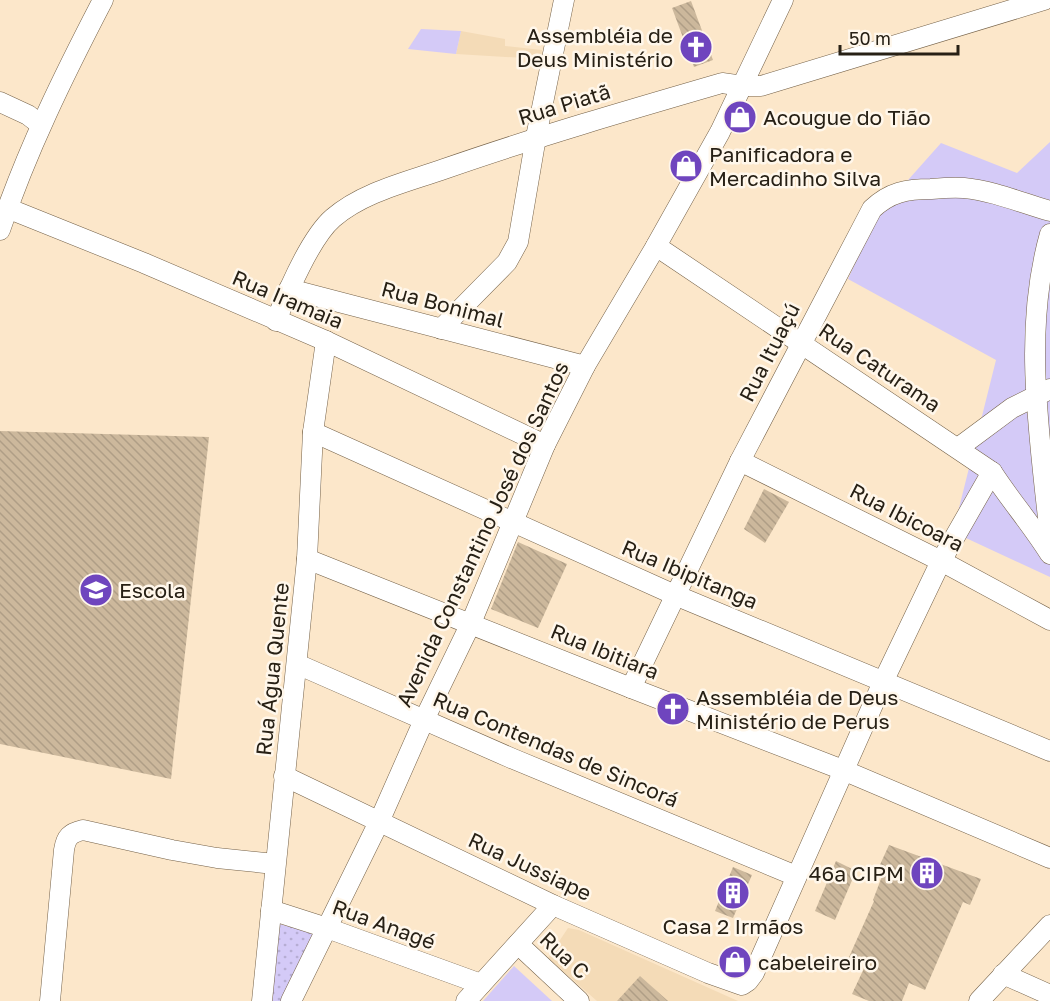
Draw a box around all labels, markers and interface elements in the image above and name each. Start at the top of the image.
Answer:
scale bar [840,18,958,56]
place label: Assembléia de Deus Ministério [517,22,673,72]
text: 50 m [849,27,891,49]
church icon: Assembléia de Deus Ministério [678,29,714,65]
street label: Rua Piatã [515,78,613,130]
shop icon: Acougue do Tião [722,99,758,135]
place label: Acougue do Tião [763,104,931,130]
place label: Panificadora e Mercadinho Silva [709,141,881,191]
shop icon: Panificadora e Mercadinho Silva [668,148,704,184]
street label: Rua Iramaia [229,264,347,334]
street label: Rua Bonimal [379,275,507,333]
street label: Rua Ituaçú [733,298,805,406]
street label: Rua Caturama [814,317,946,417]
street label: Avenida Constantino José dos Santos [390,357,574,711]
street label: Rua Ibicoara [846,477,968,557]
street label: Rua Ibipitanga [618,534,762,614]
school or university icon: Escola [78,572,114,608]
place label: Escola [119,577,186,603]
street label: Rua Água Quente [250,581,294,757]
street label: Rua Ibitiara [547,617,663,685]
place label: Assembléia de Deus Ministério de Perus [696,684,898,734]
street label: Rua Contendas de Sincorá [429,685,683,813]
church icon: Assembléia de Deus Ministério de Perus [655,691,691,727]
street label: Rua Jussiape [464,826,596,906]
building icon: 46ª CIPM [909,855,945,891]
place label: 46ª CIPM [809,860,904,886]
building icon: Casa 2 Irmãos [715,875,751,911]
street label: Rua Anagé [329,893,439,955]
place label: Casa 2 Irmãos [663,913,803,939]
street label: Rua C [535,926,595,984]
shop icon: cabeleireiro [717,944,753,980]
place label: cabeleireiro [758,949,877,975]

